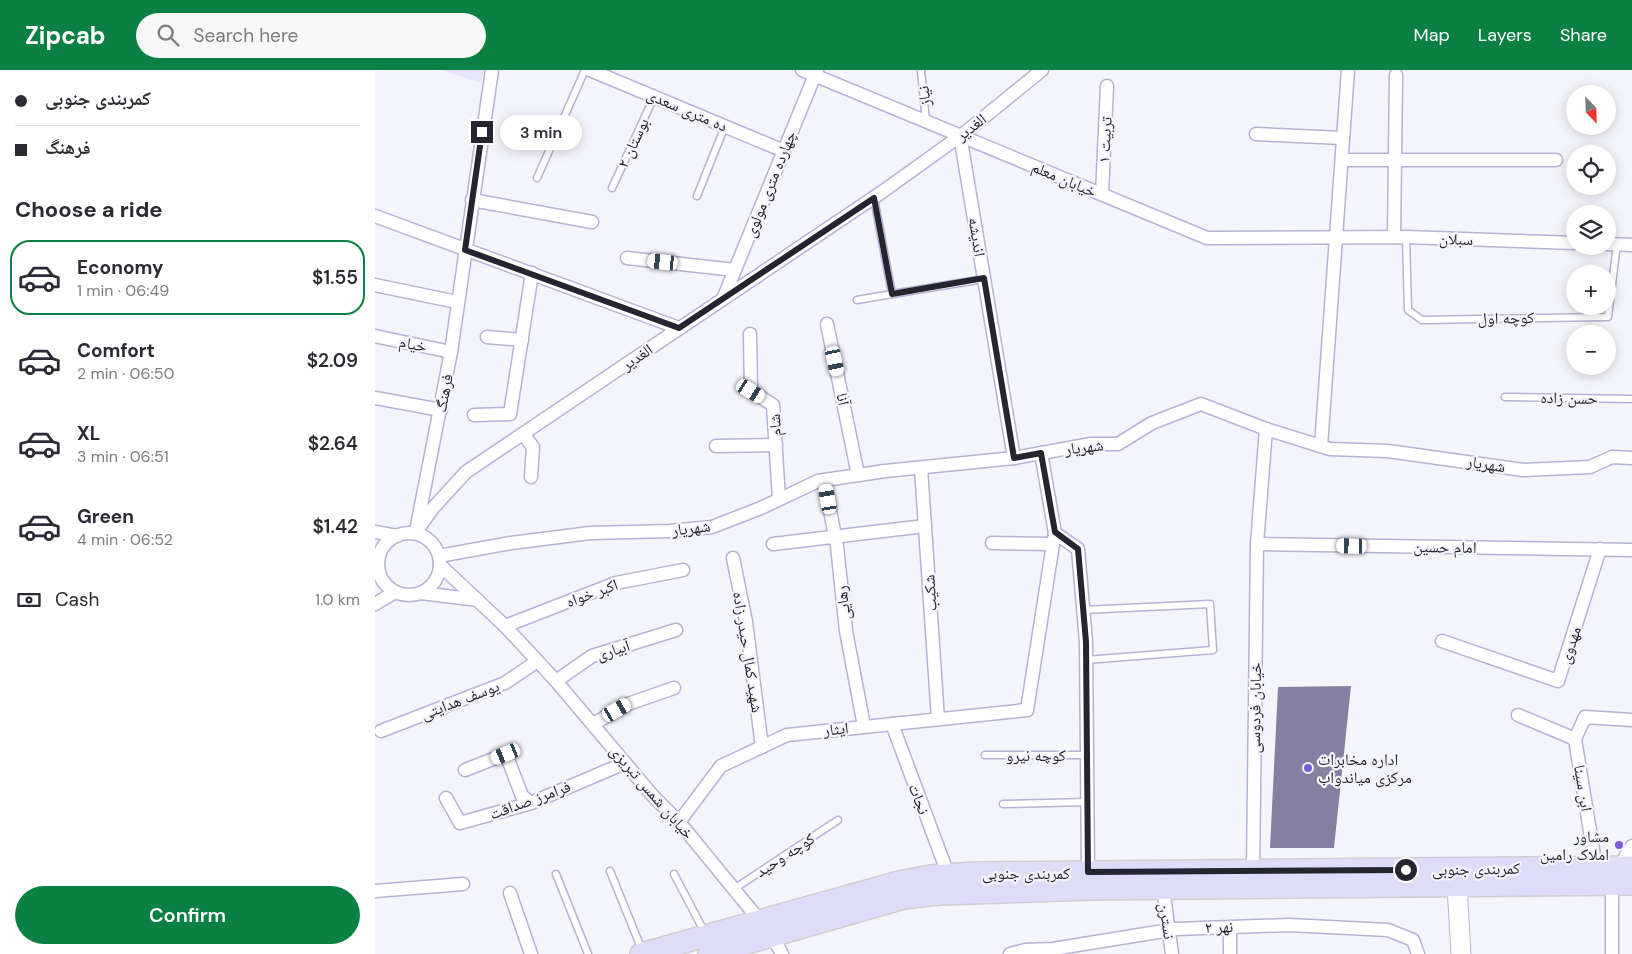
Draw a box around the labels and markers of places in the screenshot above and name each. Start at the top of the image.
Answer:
place label: اداره مخابرات مرکزی میاندواب [1318,749,1412,788]
marker: اداره مخابرات مرکزی میاندواب [1302,762,1314,774]
place label: مشاور املاک رامین [1540,826,1609,865]
marker: مشاور املاک رامین [1613,839,1625,851]

